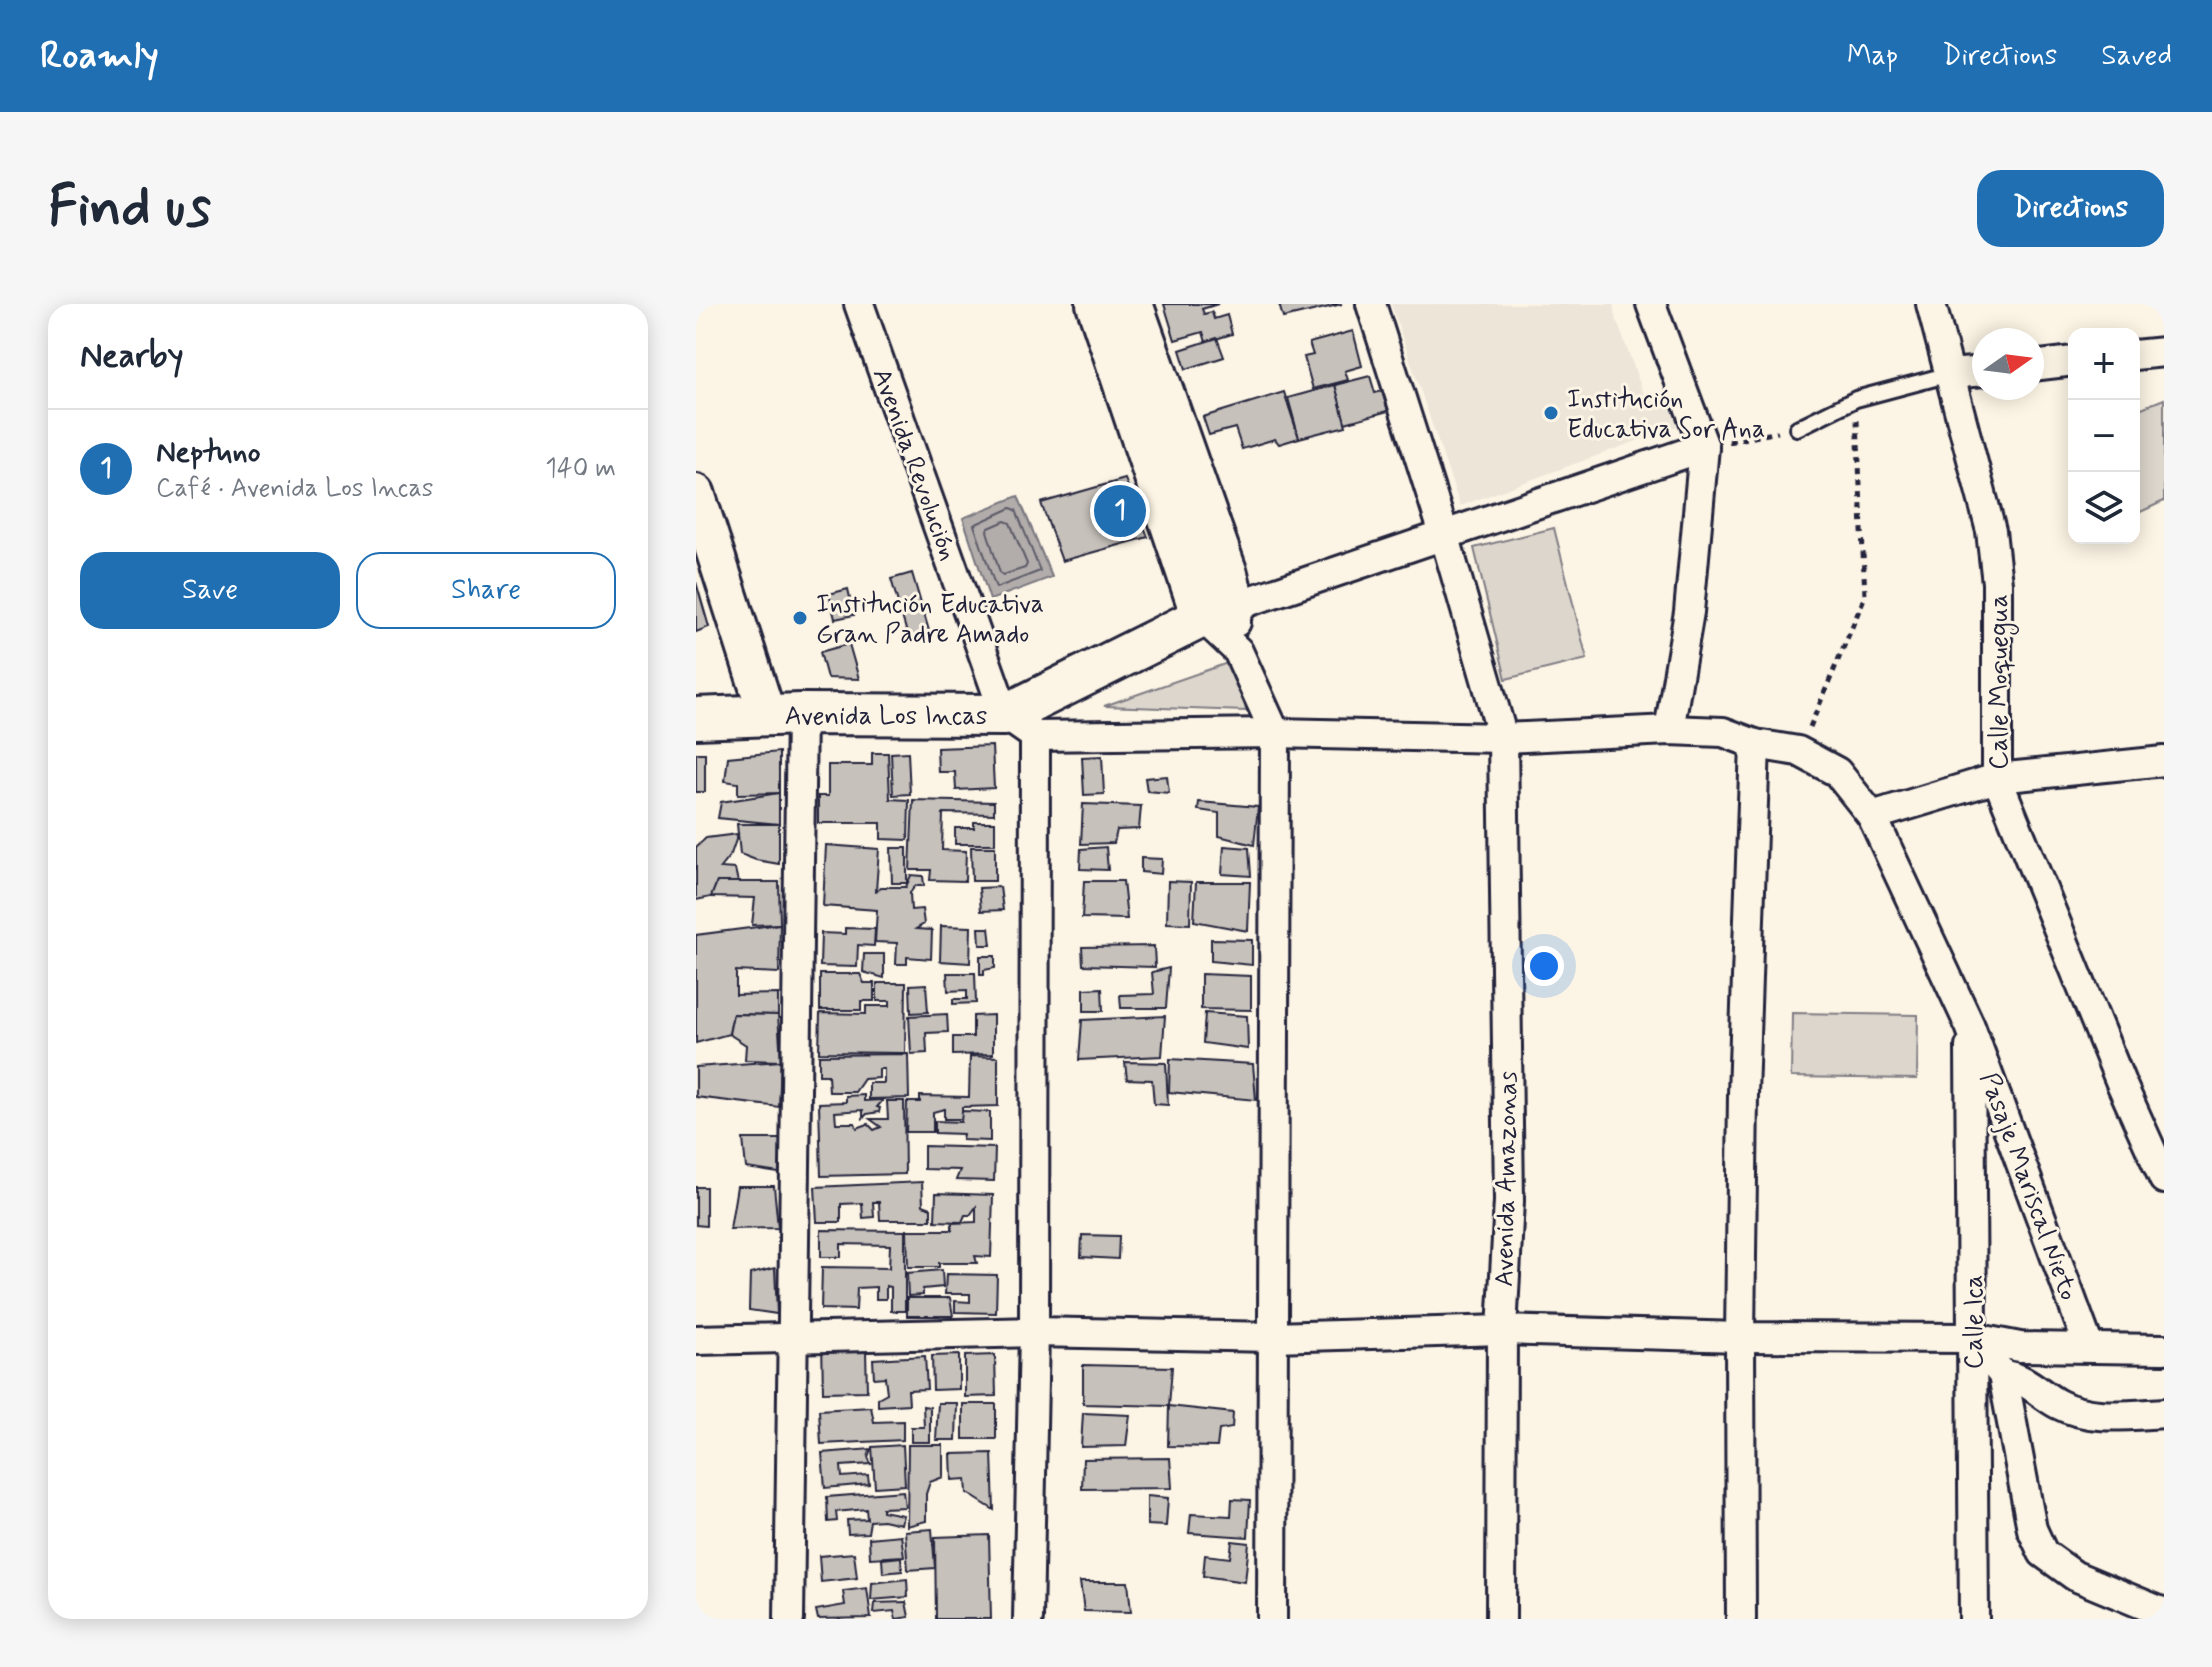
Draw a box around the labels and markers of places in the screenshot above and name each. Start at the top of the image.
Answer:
place label: Institución Educativa Sor Ana [1567,383,1765,447]
marker: Institución Educativa Sor Ana [1542,404,1560,422]
pin: 1 [1094,481,1146,541]
place label: Institución Educativa Gran Padre Amado [816,588,1044,652]
marker: Institución Educativa Gran Padre Amado [791,609,809,627]

